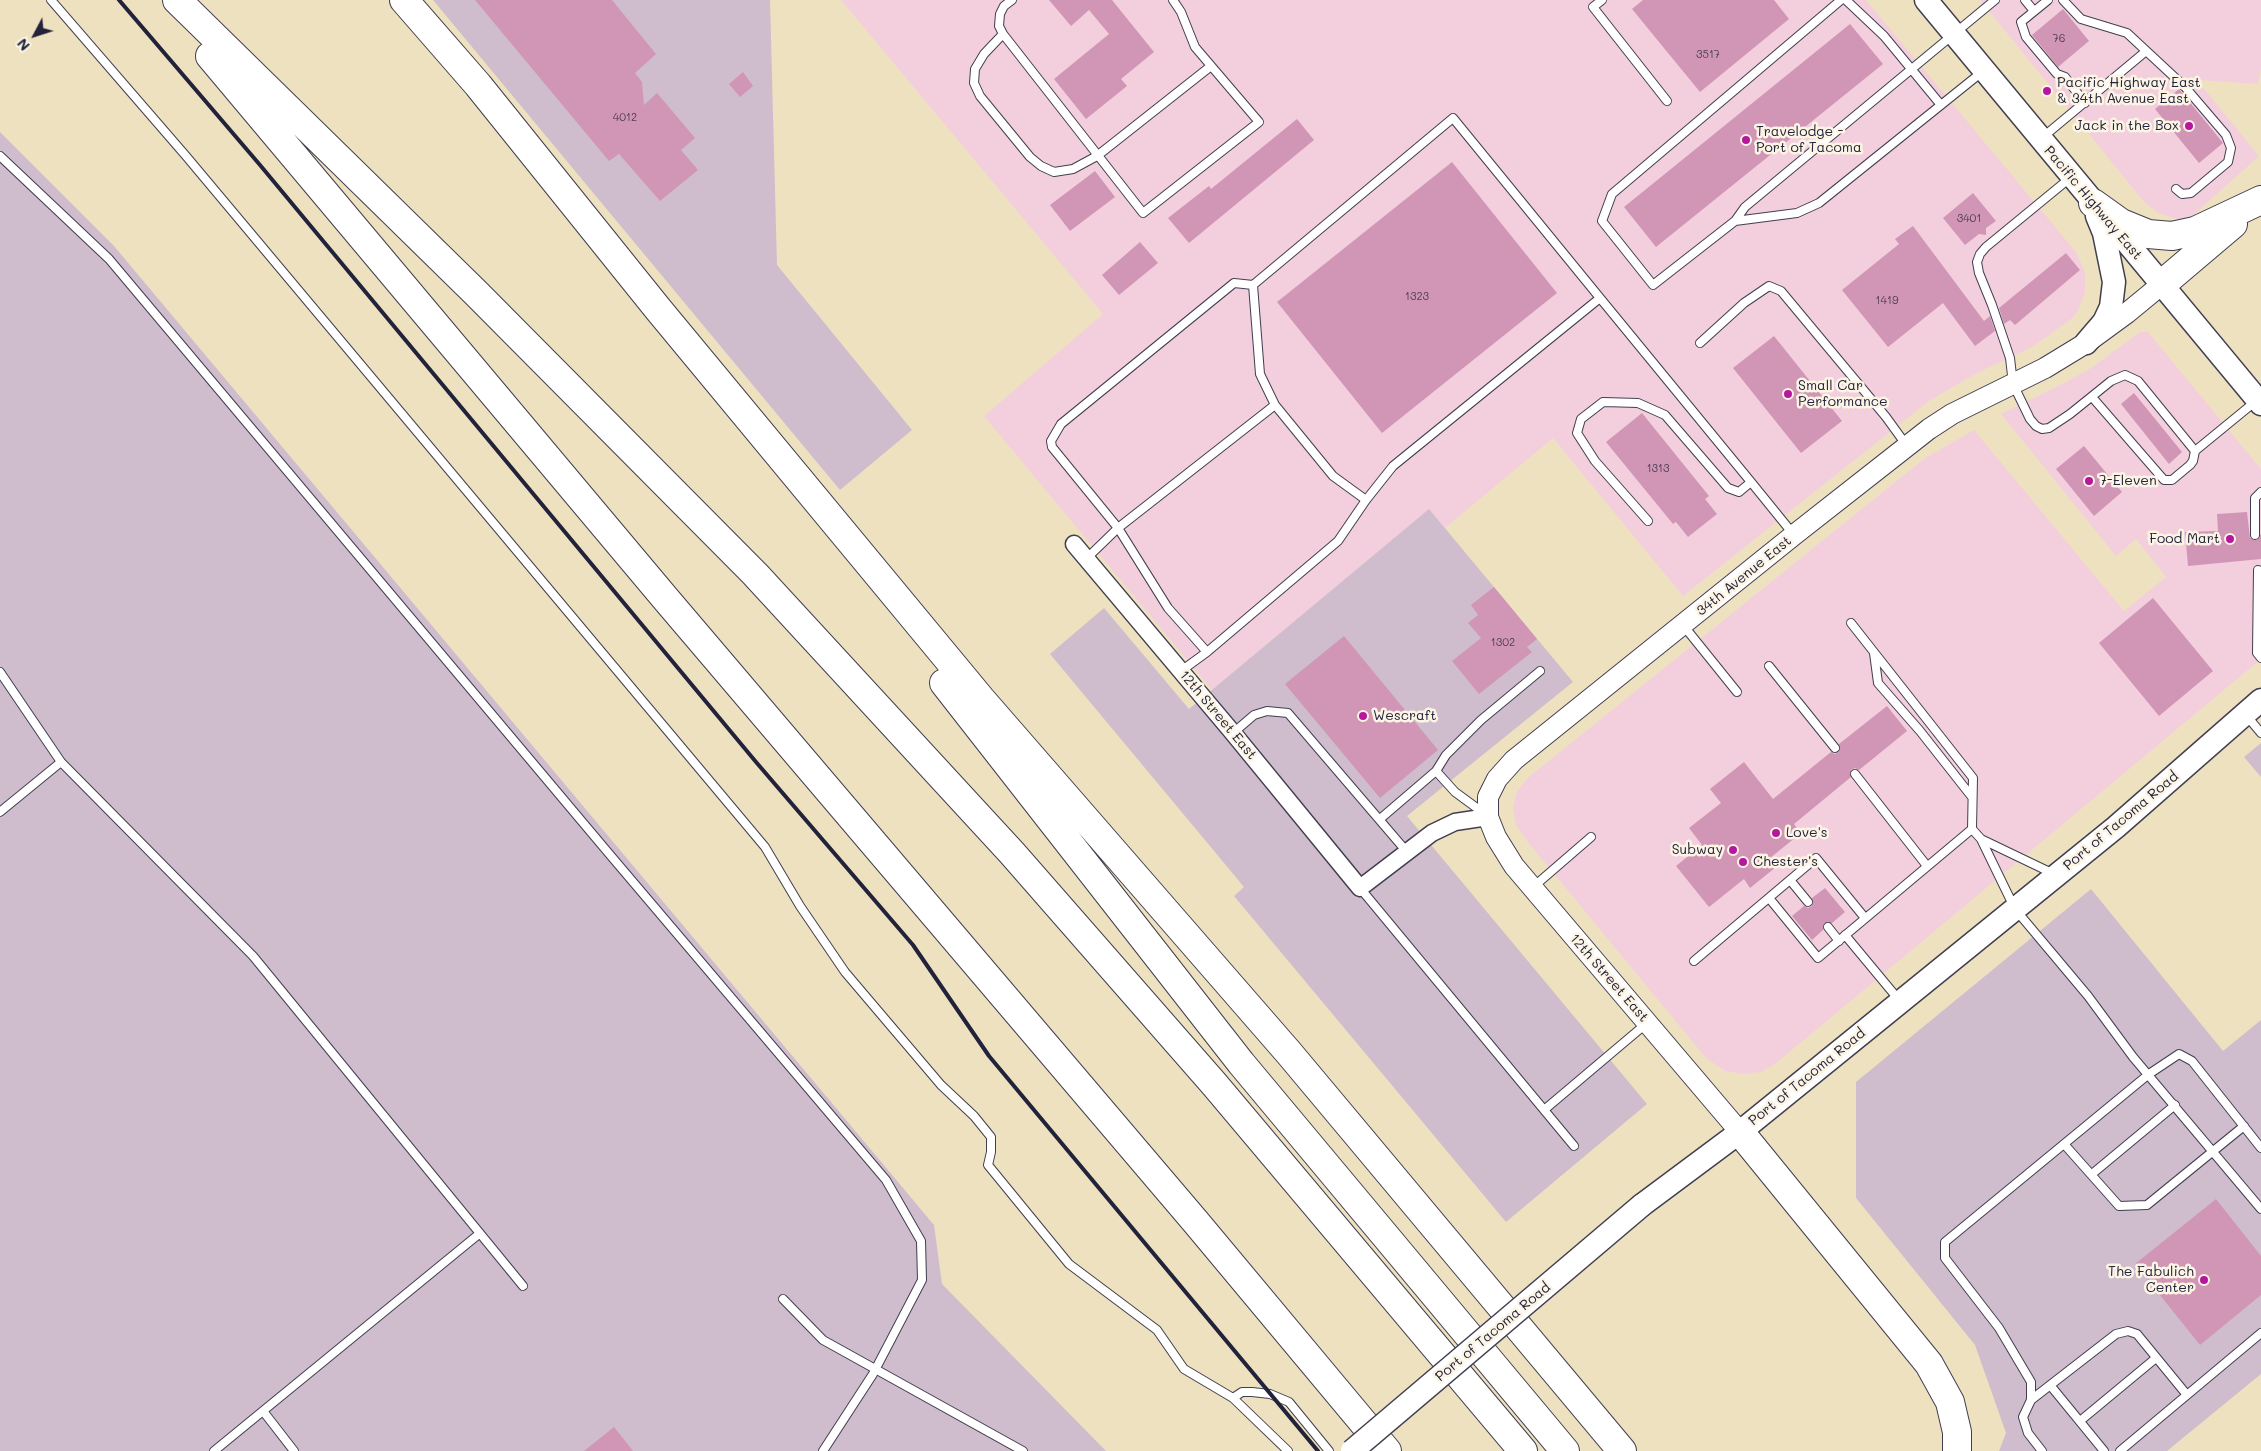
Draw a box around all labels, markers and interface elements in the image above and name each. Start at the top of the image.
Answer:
north arrow [10,10,60,60]
house number: 76 [2053,32,2065,46]
text: N [12,35,34,55]
house number: 3517 [1696,48,1720,62]
place label: Pacific Highway East & 34th Avenue East [2057,75,2201,108]
marker: Pacific Highway East & 34th Avenue East [2041,85,2053,97]
house number: 4012 [613,111,637,125]
place label: Jack in the Box [2075,118,2179,134]
marker: Jack in the Box [2183,120,2195,132]
place label: Travelodge - Port of Tacoma [1756,124,1862,156]
marker: Travelodge - Port of Tacoma [1740,134,1752,146]
street label: Pacific Highway East [2040,143,2146,263]
house number: 3401 [1957,212,1981,226]
house number: 1323 [1405,290,1429,304]
house number: 1419 [1876,294,1898,308]
place label: Small Car Performance [1798,378,1888,411]
marker: Small Car Performance [1782,388,1794,400]
house number: 1313 [1647,462,1669,476]
place label: 7-Eleven [2099,473,2157,489]
marker: 7-Eleven [2083,475,2095,487]
place label: Food Mart [2149,531,2220,547]
street label: 34th Avenue East [1693,532,1795,620]
marker: Food Mart [2224,533,2236,545]
house number: 1302 [1491,636,1515,650]
street label: 12th Street East [1176,667,1260,763]
place label: Wescraft [1373,708,1436,724]
marker: Wescraft [1357,710,1369,722]
street label: Port of Tacoma Road [2060,768,2182,874]
place label: Love's [1786,825,1828,841]
marker: Love's [1770,827,1782,839]
place label: Subway [1672,842,1723,858]
marker: Subway [1727,844,1739,856]
place label: Chester's [1753,854,1818,870]
marker: Chester's [1737,856,1749,868]
street label: 12th Street East [1566,930,1652,1026]
street label: Port of Tacoma Road [1745,1025,1869,1129]
place label: The Fabulich Center [2108,1264,2194,1296]
marker: The Fabulich Center [2198,1274,2210,1286]
street label: Port of Tacoma Road [1432,1279,1554,1385]

